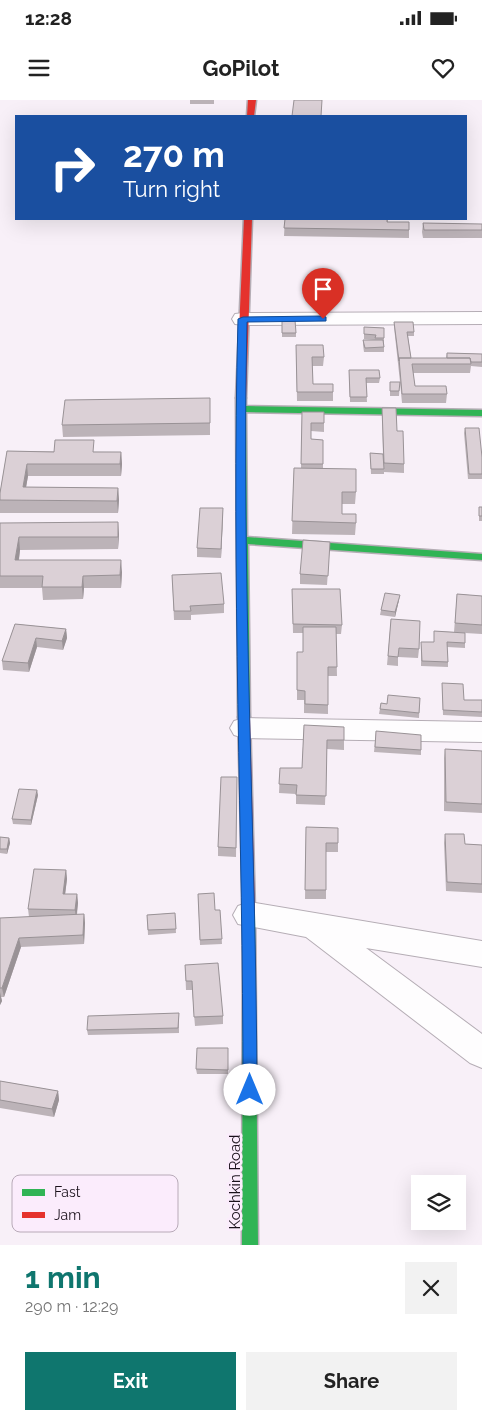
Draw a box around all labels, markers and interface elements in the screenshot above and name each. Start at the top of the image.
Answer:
text: 12:28 [25,7,72,29]
icon: menu [25,54,53,82]
icon: heart [429,54,457,82]
text: GoPilot [203,55,279,81]
text: 270 m [123,134,225,175]
icon: right [40,135,105,200]
text: Turn right [123,176,220,202]
pin [302,268,344,319]
icon: arrive [309,275,337,303]
position arrow [223,1063,275,1115]
street label: Kochkin Road [226,1135,244,1229]
legend [12,1175,178,1232]
map controls [411,1175,466,1230]
button: layers [411,1175,466,1230]
text: Fast [54,1184,81,1200]
text: Jam [54,1207,81,1223]
text: 1 min [25,1260,101,1295]
button: close [405,1262,457,1314]
text: 290 m · 12:29 [25,1297,118,1316]
button: Exit [25,1352,236,1410]
button: Share [246,1352,457,1410]

